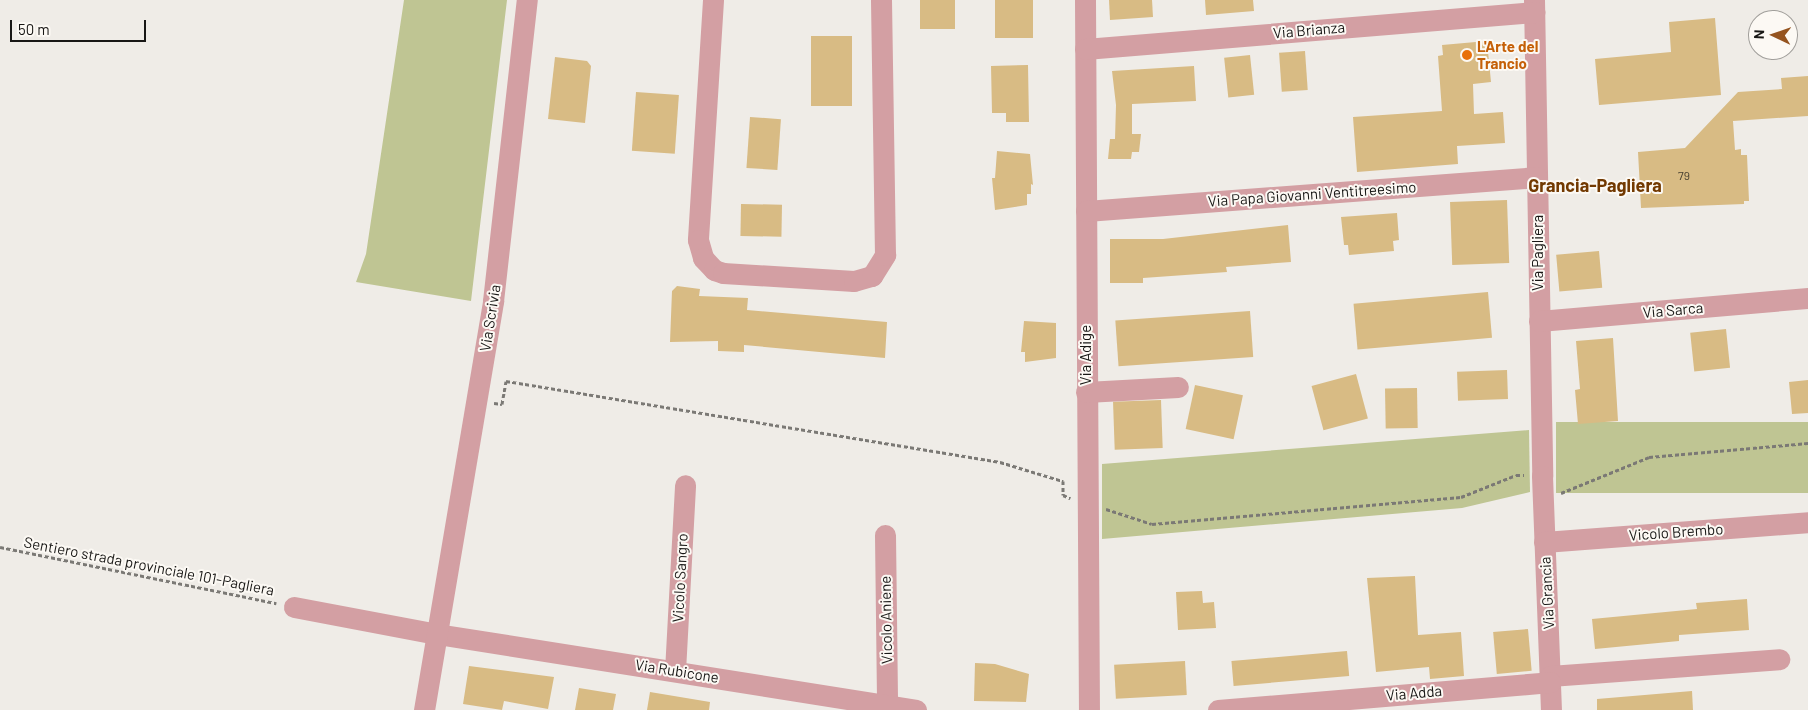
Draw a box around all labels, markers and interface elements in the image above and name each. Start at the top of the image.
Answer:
scale bar [12,10,149,42]
north arrow [1748,10,1798,60]
street label: Via Brianza [1272,18,1346,42]
text: 50 m [18,20,50,38]
text: N [1750,29,1767,39]
place label: L'Arte del Trancio [1477,37,1538,72]
marker: L'Arte del Trancio [1461,49,1473,61]
house number: 79 [1678,169,1690,183]
district label: Grancia-Pagliera [1528,174,1662,196]
street label: Via Papa Giovanni Ventitreesimo [1207,178,1417,210]
street label: Via Pagliera [1529,215,1547,291]
street label: Via Scrivia [476,283,504,353]
street label: Via Sarca [1642,298,1704,322]
street label: Via Adige [1077,325,1095,385]
street label: Vicolo Brembo [1628,520,1724,544]
street label: Sentiero strada provinciale 101-Pagliera [22,533,276,599]
street label: Vicolo Sangro [669,533,691,623]
street label: Via Grancia [1536,556,1558,630]
street label: Vicolo Aniene [876,576,896,664]
street label: Via Rubicone [634,656,720,686]
street label: Via Adda [1385,682,1443,704]

